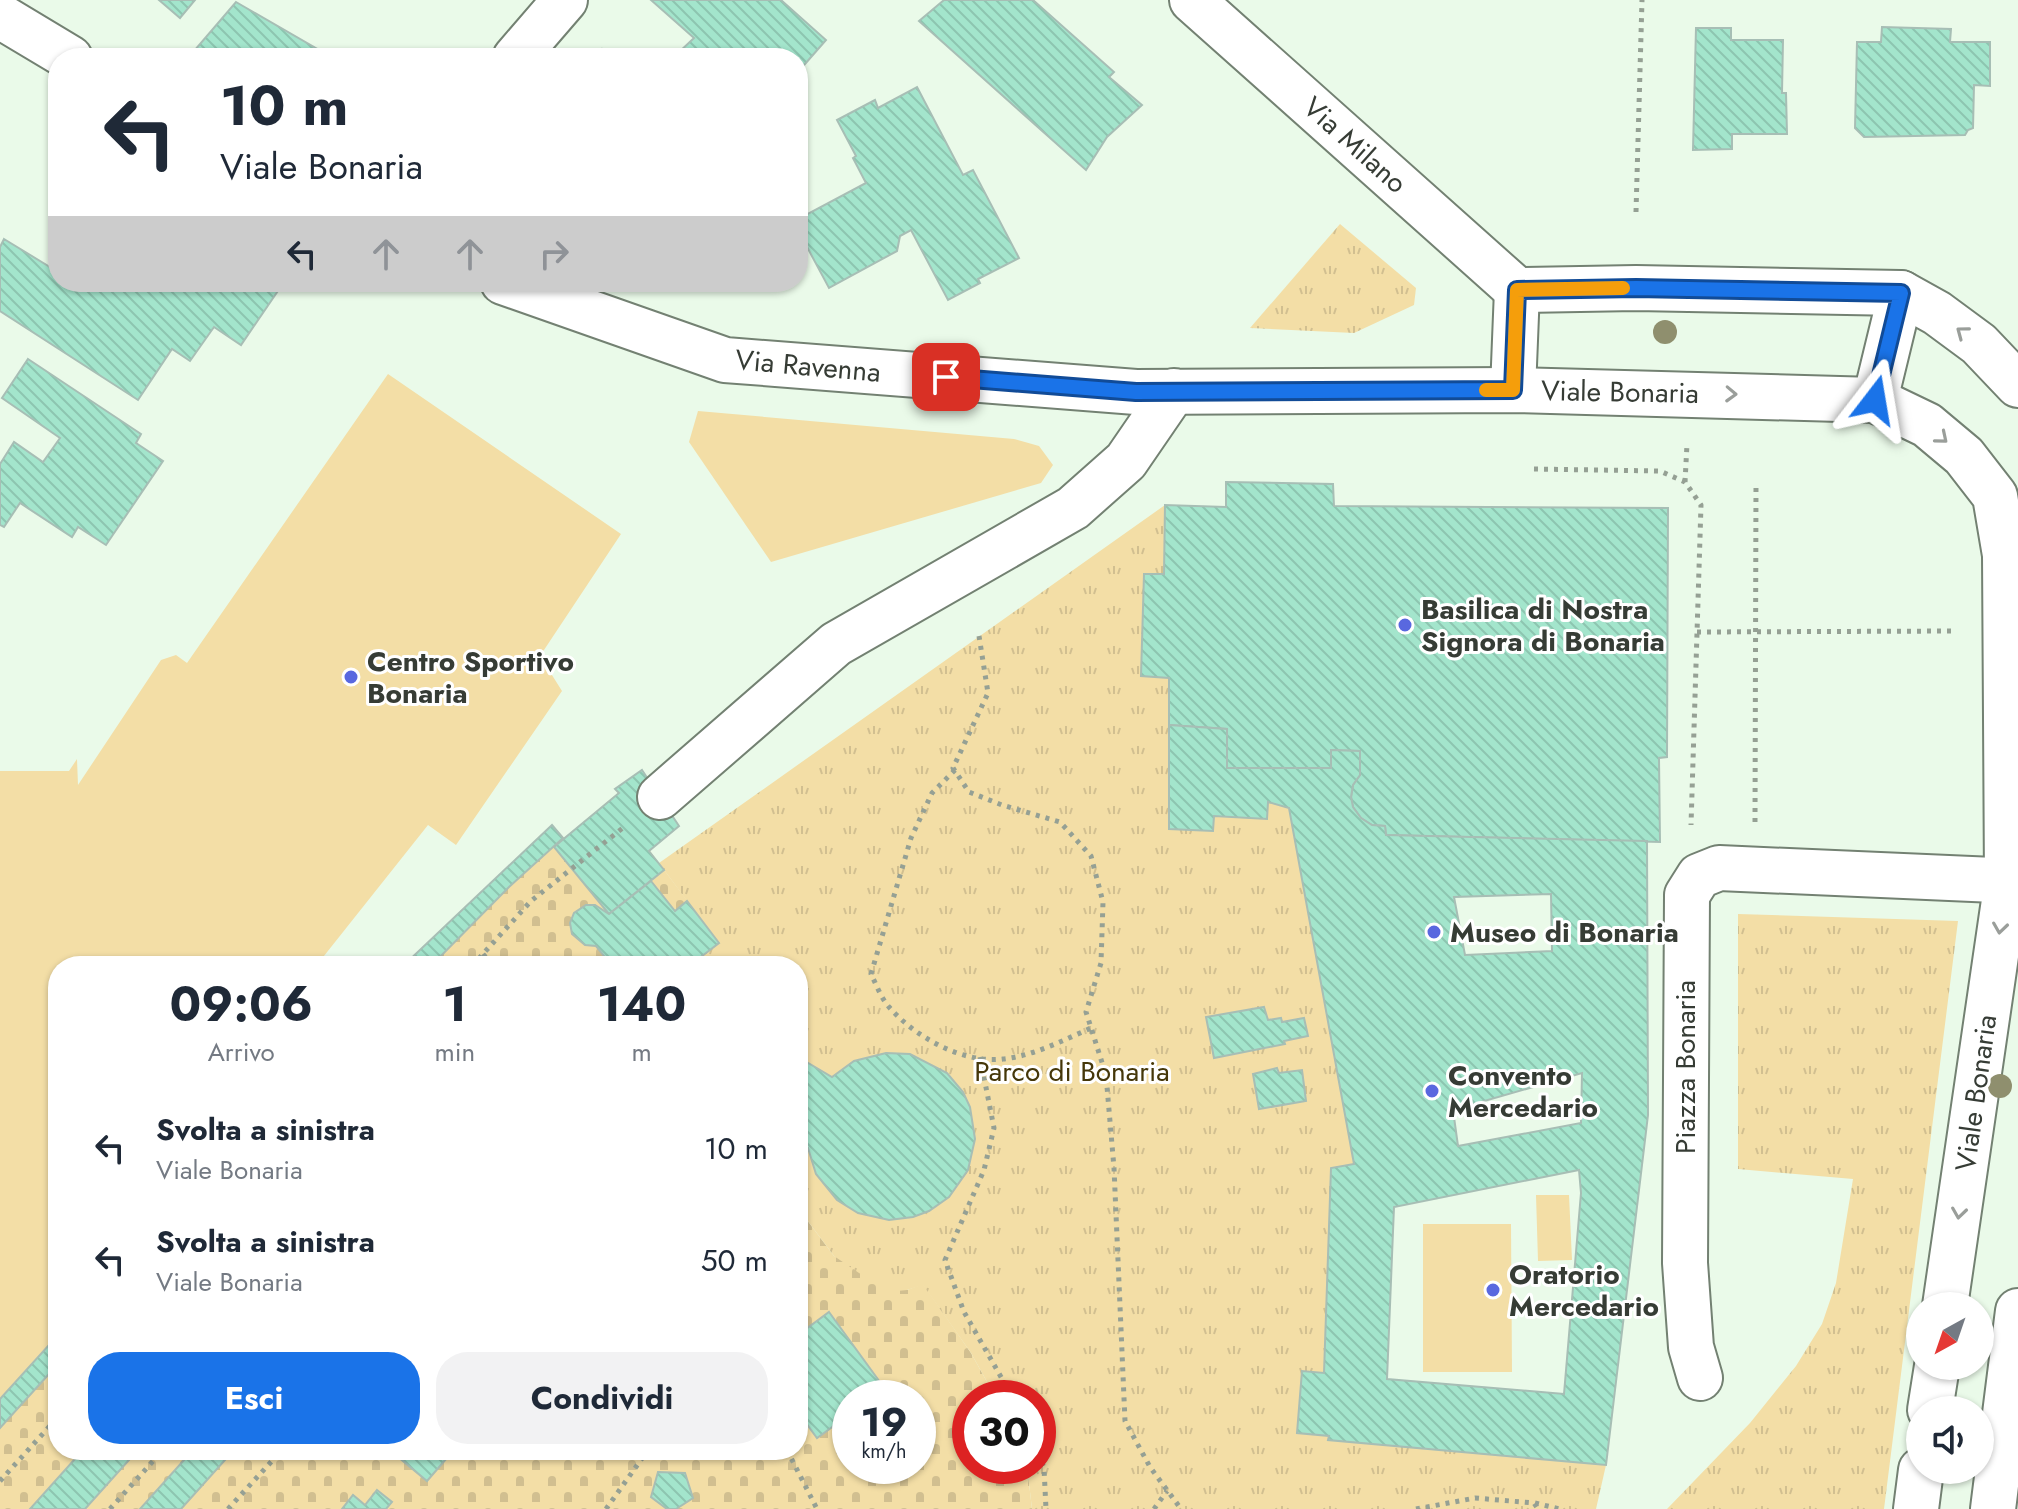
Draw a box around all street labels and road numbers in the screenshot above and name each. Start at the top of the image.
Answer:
street label: Via Milano [1294,87,1416,203]
street label: Via Ravenna [734,339,882,393]
street label: Viale Bonaria [1541,370,1699,414]
street label: Piazza Bonaria [1665,980,1706,1154]
street label: Viale Bonaria [1945,1012,2007,1174]

